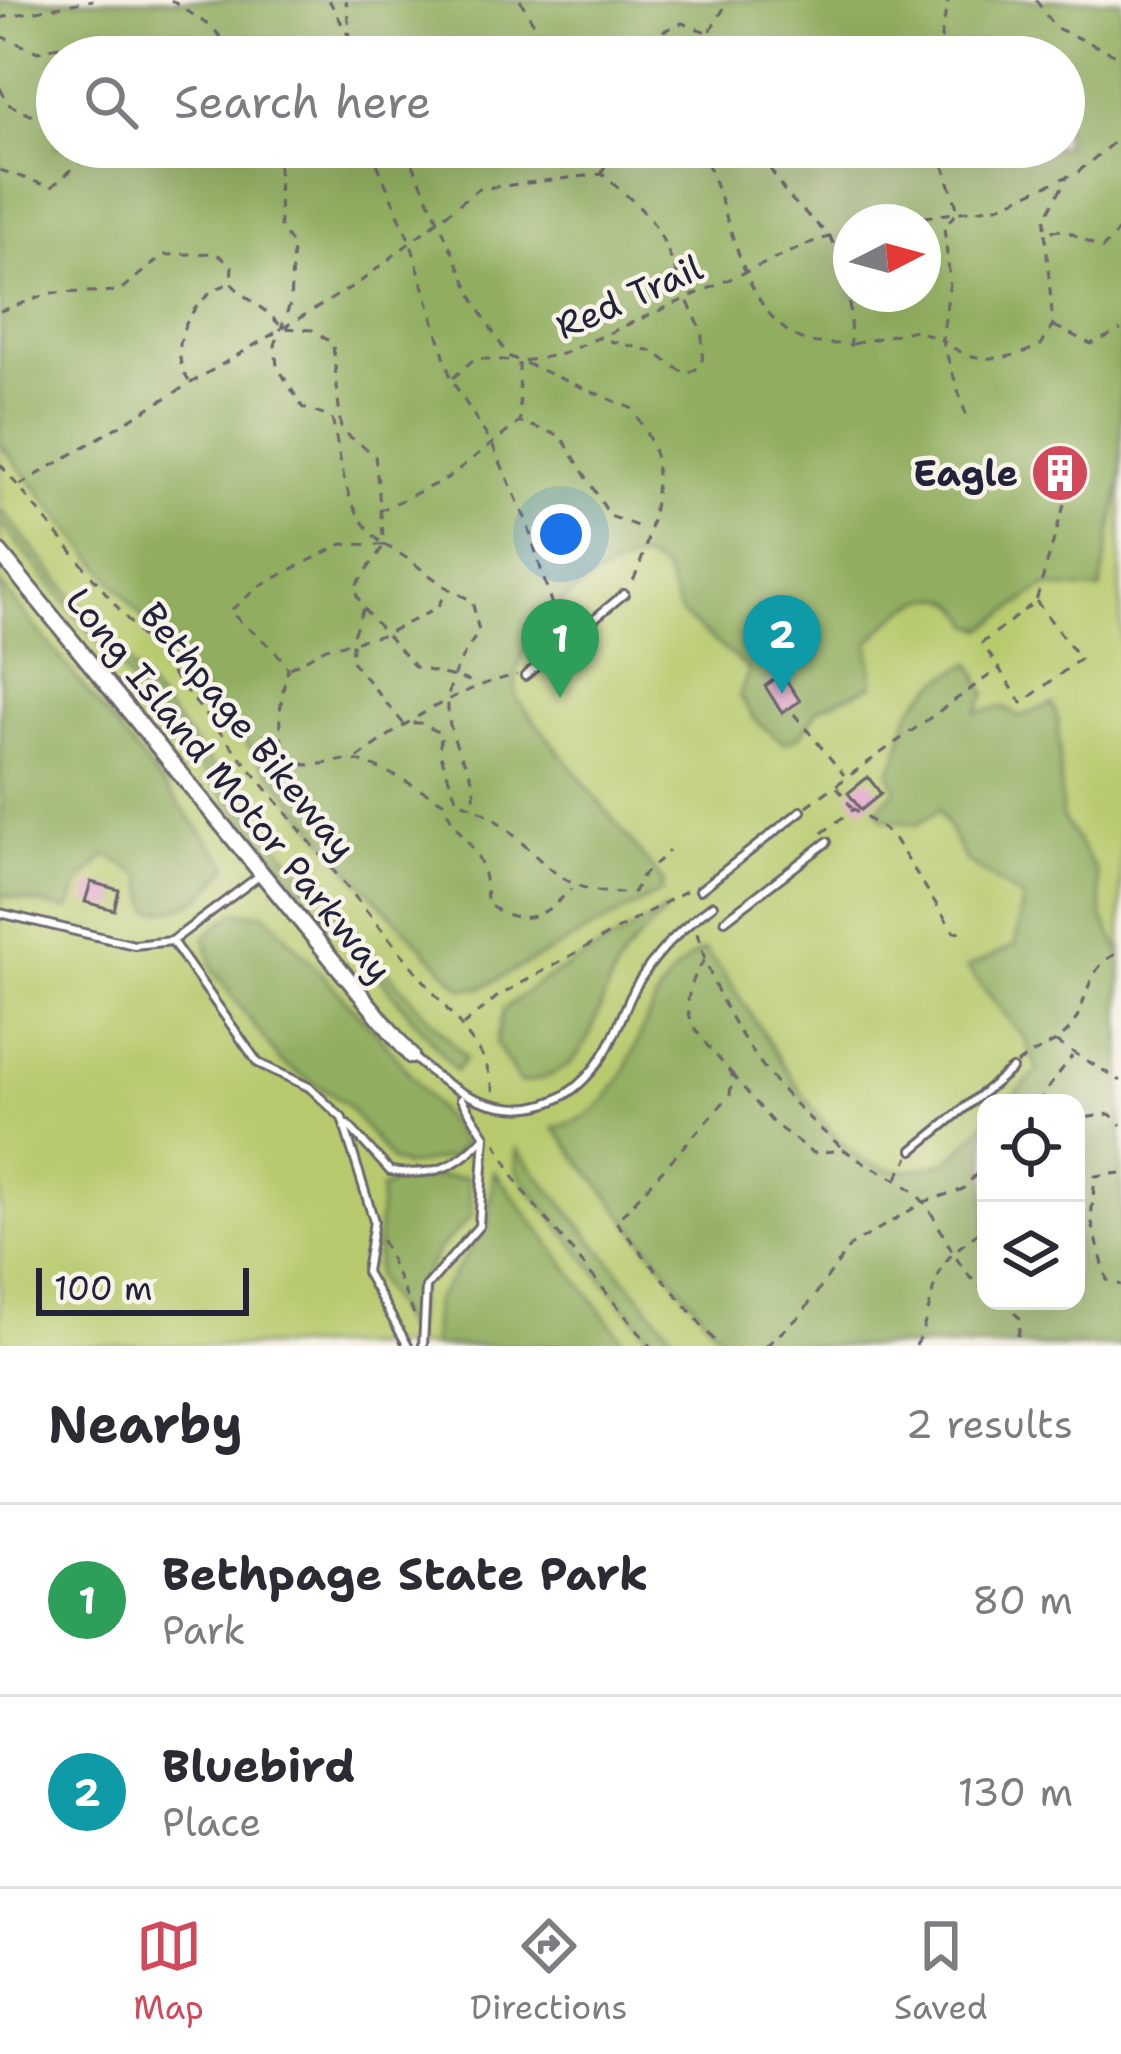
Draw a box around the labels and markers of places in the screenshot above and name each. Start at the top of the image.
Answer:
building icon: Eagle [1029,442,1091,504]
place label: Eagle [913,449,1018,498]
pin: 2 [743,595,821,694]
pin: 1 [521,599,599,698]

